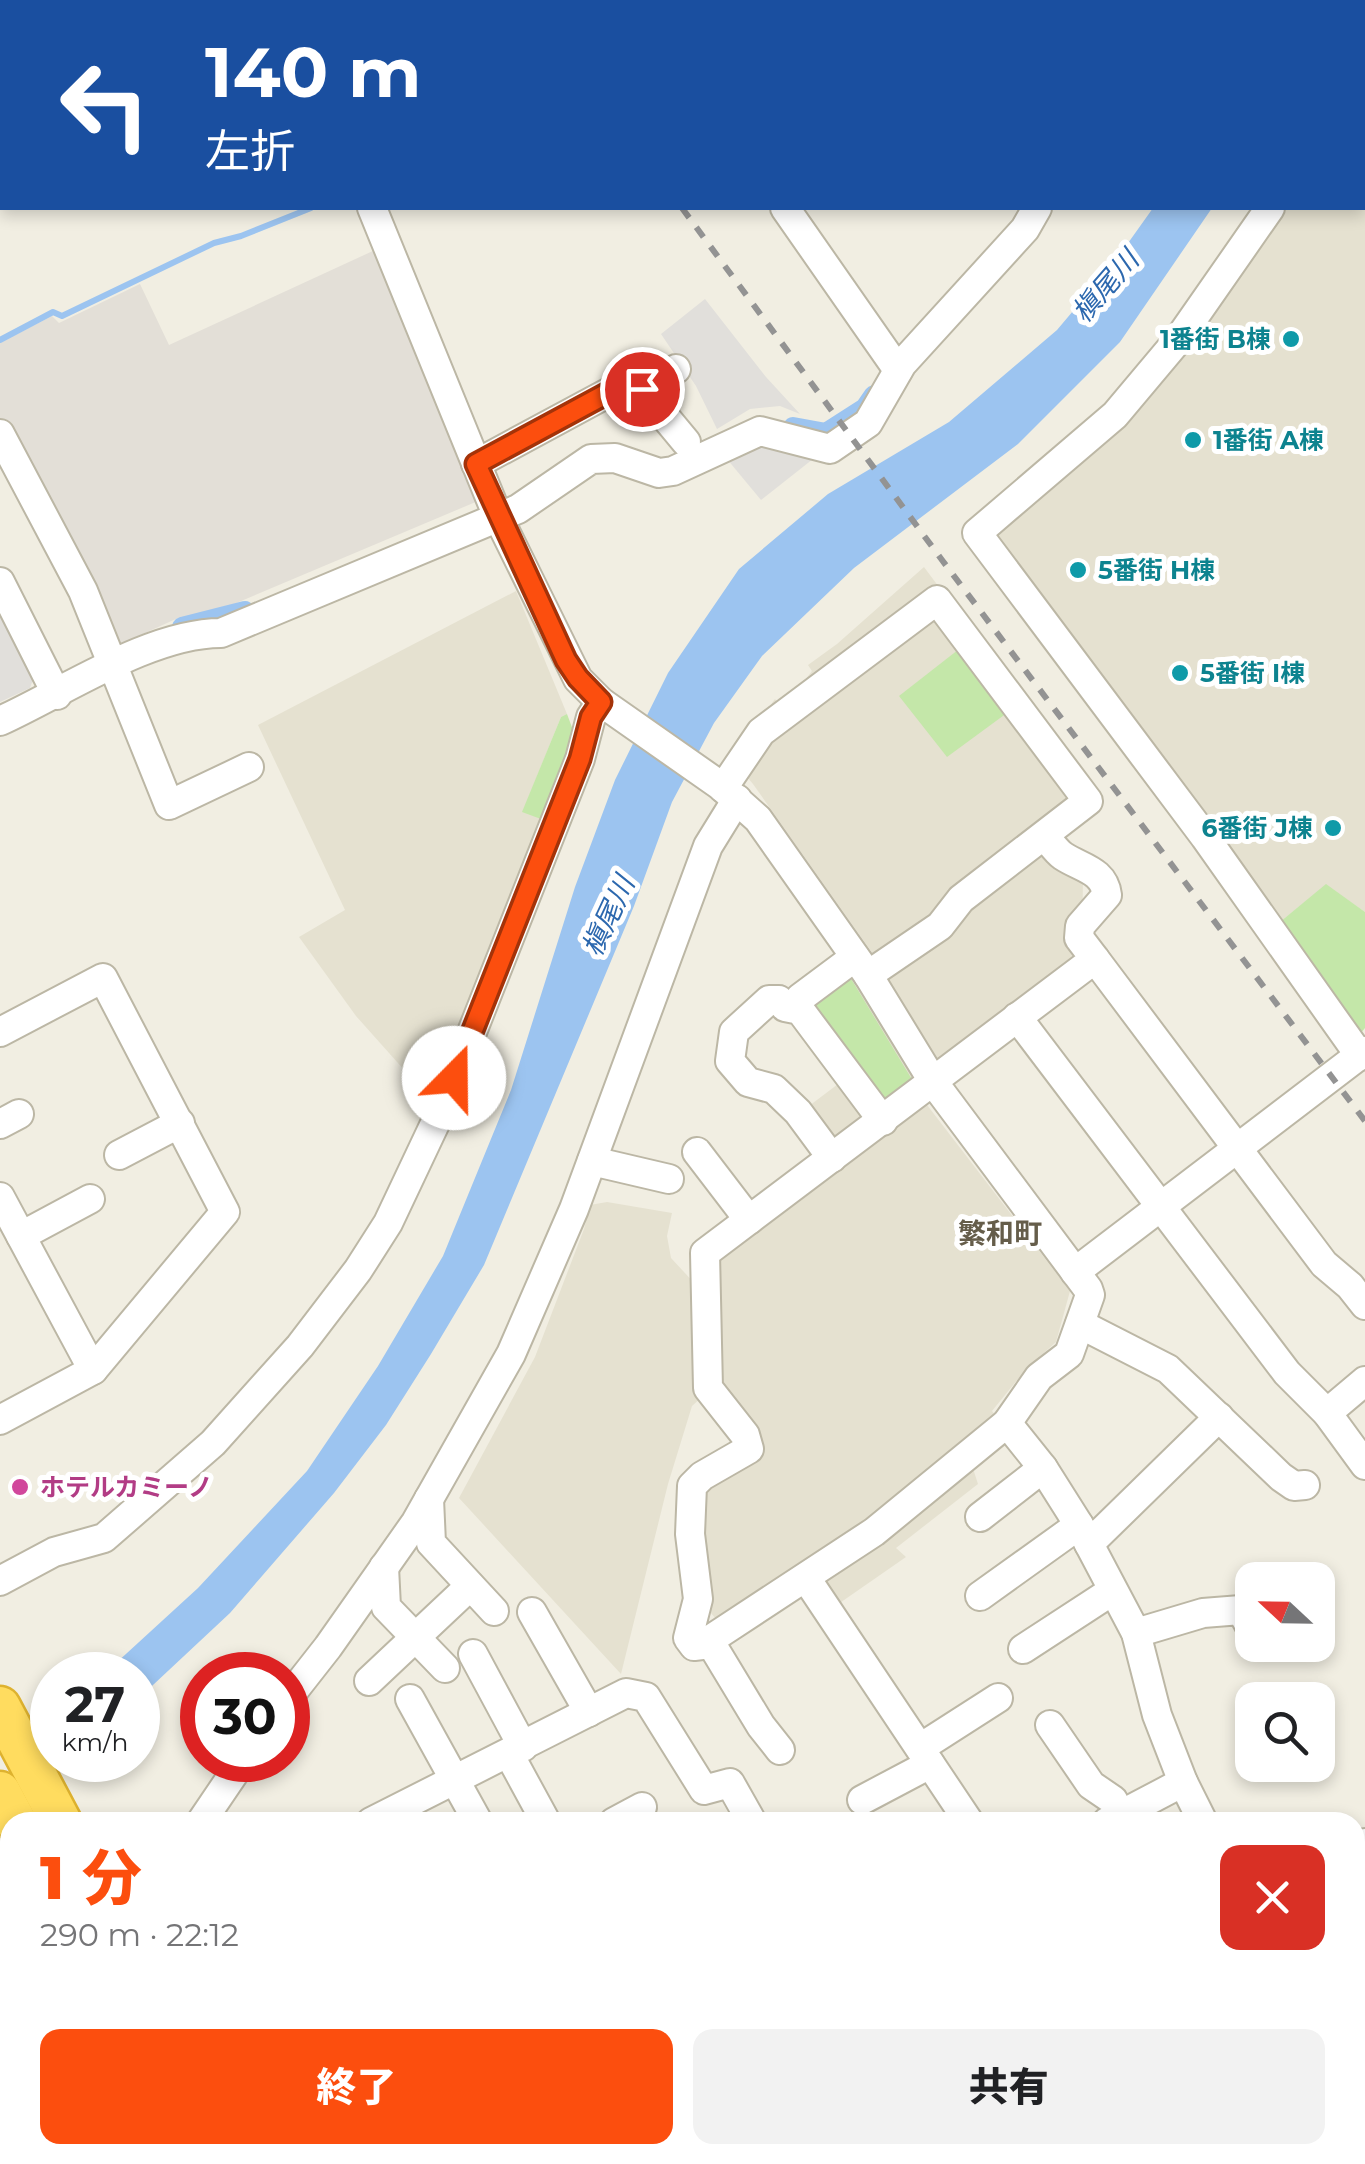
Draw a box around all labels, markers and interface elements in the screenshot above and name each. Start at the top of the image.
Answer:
text: 140 m [205,29,421,115]
icon: left [40,40,170,170]
text: 左折 [205,123,295,178]
water label: 槇尾川 [1065,241,1147,329]
place label: 1番街 B棟 [1160,324,1271,354]
marker: 1番街 B棟 [1280,328,1302,350]
pin [600,347,685,432]
icon: arrive [615,362,670,417]
place label: 1番街 A棟 [1213,425,1324,455]
marker: 1番街 A棟 [1182,429,1204,451]
place label: 5番街 H棟 [1098,555,1215,585]
marker: 5番街 H棟 [1067,559,1089,581]
place label: 5番街 I棟 [1200,658,1305,688]
marker: 5番街 I棟 [1169,662,1191,684]
place label: 6番街 J棟 [1201,813,1313,843]
marker: 6番街 J棟 [1322,817,1344,839]
water label: 槇尾川 [575,868,642,961]
position arrow [402,1026,506,1130]
district label: 繁和町 [958,1216,1042,1250]
place label: ホテルカミーノ [40,1472,213,1502]
marker: ホテルカミーノ [9,1476,31,1498]
north arrow [1235,1562,1335,1662]
map controls [1235,1562,1335,1782]
speed limit sign: 30 [180,1652,310,1782]
text: 27 [65,1674,125,1735]
button: search [1235,1682,1335,1782]
text: km/h [62,1727,128,1757]
text: 1 分 [40,1841,142,1914]
button: close [1220,1845,1325,1950]
text: 290 m · 22:12 [40,1915,239,1954]
button: 終了 [40,2029,673,2144]
button: 共有 [693,2029,1325,2144]

